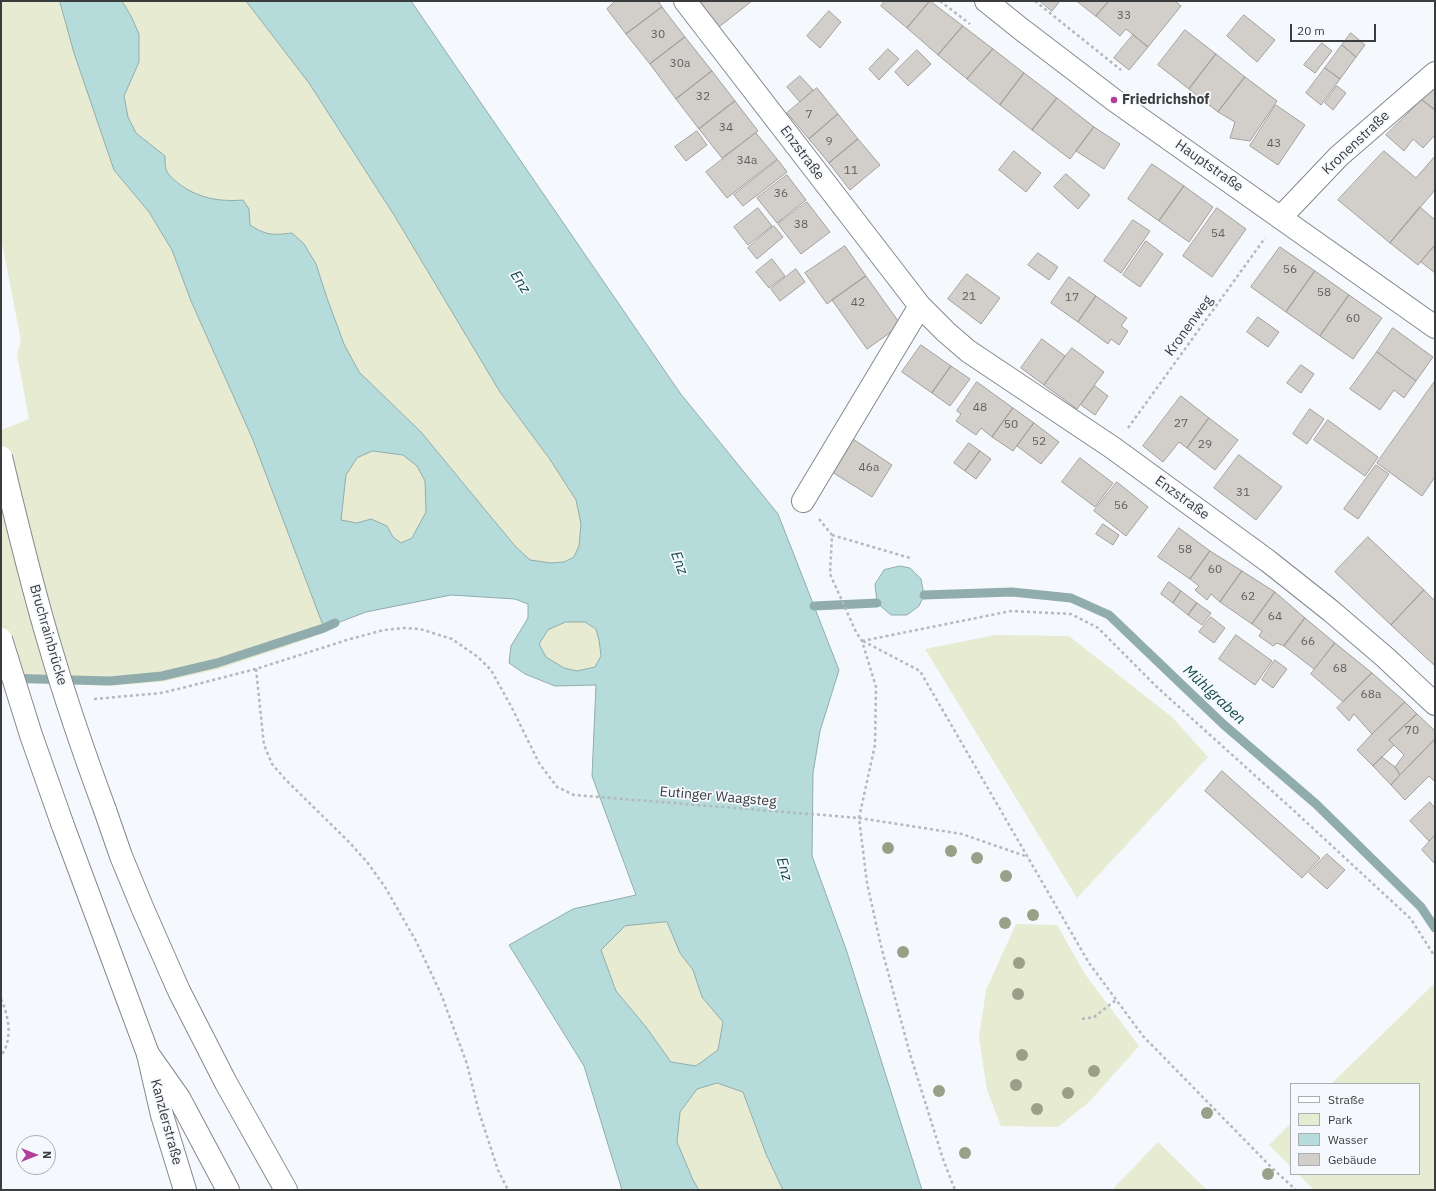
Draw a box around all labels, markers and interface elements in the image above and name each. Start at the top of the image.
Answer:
house number: 33 [1117,9,1131,23]
scale bar [1292,16,1378,42]
text: 20 m [1297,23,1325,38]
house number: 30 [651,28,665,42]
house number: 30a [670,57,690,71]
house number: 32 [696,90,710,104]
place label: Friedrichshof [1122,92,1209,108]
marker: Friedrichshof [1109,95,1119,105]
house number: 7 [805,108,813,122]
street label: Kronenstraße [1319,108,1393,178]
house number: 34 [719,121,733,135]
street label: Enzstraße [776,123,828,183]
house number: 9 [825,135,833,149]
street label: Hauptstraße [1172,136,1246,196]
house number: 43 [1267,137,1281,151]
house number: 34a [737,154,757,168]
house number: 11 [844,164,858,178]
house number: 36 [774,187,788,201]
house number: 38 [794,218,808,232]
house number: 54 [1211,227,1225,241]
house number: 56 [1283,263,1297,277]
water label: Enz [506,267,534,297]
house number: 58 [1317,286,1331,300]
house number: 21 [962,290,976,304]
house number: 17 [1065,291,1079,305]
street label: Kronenweg [1161,292,1217,360]
house number: 42 [851,296,865,310]
house number: 60 [1346,312,1360,326]
house number: 48 [973,401,987,415]
house number: 27 [1174,417,1188,431]
house number: 50 [1004,418,1018,432]
house number: 52 [1032,435,1046,449]
house number: 29 [1198,438,1212,452]
house number: 46a [859,461,879,475]
street label: Enzstraße [1151,473,1213,523]
house number: 31 [1236,486,1250,500]
house number: 56 [1114,499,1128,513]
house number: 58 [1178,543,1192,557]
water label: Enz [666,549,692,577]
house number: 60 [1208,563,1222,577]
street label: Bruchrainbrücke [26,583,70,687]
house number: 62 [1241,590,1255,604]
house number: 64 [1268,610,1282,624]
house number: 66 [1301,635,1315,649]
water label: Mühlgraben [1179,661,1249,729]
house number: 68 [1333,662,1347,676]
house number: 68a [1361,688,1381,702]
house number: 70 [1405,724,1419,738]
street label: Eutinger Waagsteg [659,784,777,810]
water label: Enz [772,855,796,883]
street label: Kanzlerstraße [146,1077,186,1167]
legend [1290,1083,1420,1175]
text: Straße [1328,1092,1364,1107]
text: Park [1328,1112,1352,1127]
text: Wasser [1328,1132,1368,1147]
north arrow [16,1135,56,1175]
text: N [40,1151,54,1159]
text: Gebäude [1328,1152,1377,1167]

